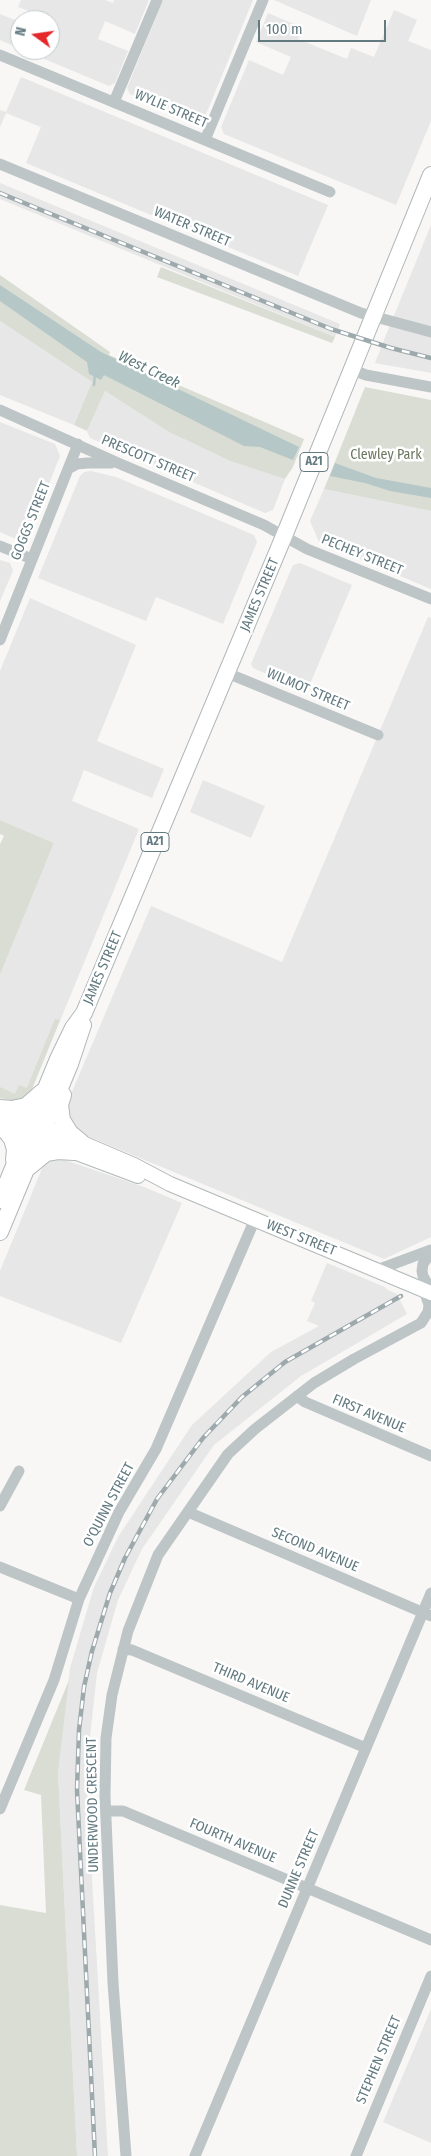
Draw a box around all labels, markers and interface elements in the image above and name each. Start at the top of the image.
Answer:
north arrow [10,10,60,60]
scale bar [261,10,388,42]
text: 100 m [266,20,303,38]
text: N [12,25,30,38]
street label: WYLIE STREET [132,86,210,132]
street label: WATER STREET [151,203,233,251]
water label: West Creek [115,347,183,393]
street label: PRESCOTT STREET [99,432,197,486]
park label: Clewley Park [350,447,422,463]
road number: A21 [300,452,328,472]
street label: GOGGS STREET [8,479,54,563]
street label: PECHEY STREET [319,531,405,579]
street label: JAMES STREET [237,556,283,634]
street label: WILMOT STREET [264,665,352,715]
road number: A21 [141,832,169,852]
street label: JAMES STREET [80,929,126,1007]
street label: WEST STREET [264,1216,338,1260]
street label: FIRST AVENUE [330,1391,408,1437]
street label: O'QUINN STREET [80,1460,138,1550]
street label: SECOND AVENUE [269,1524,361,1576]
street label: THIRD AVENUE [210,1659,292,1707]
street label: UNDERWOOD CRESCENT [83,1737,103,1873]
street label: FOURTH AVENUE [187,1815,279,1867]
street label: DUNNE STREET [275,1827,323,1911]
street label: STEPHEN STREET [353,2013,405,2107]

